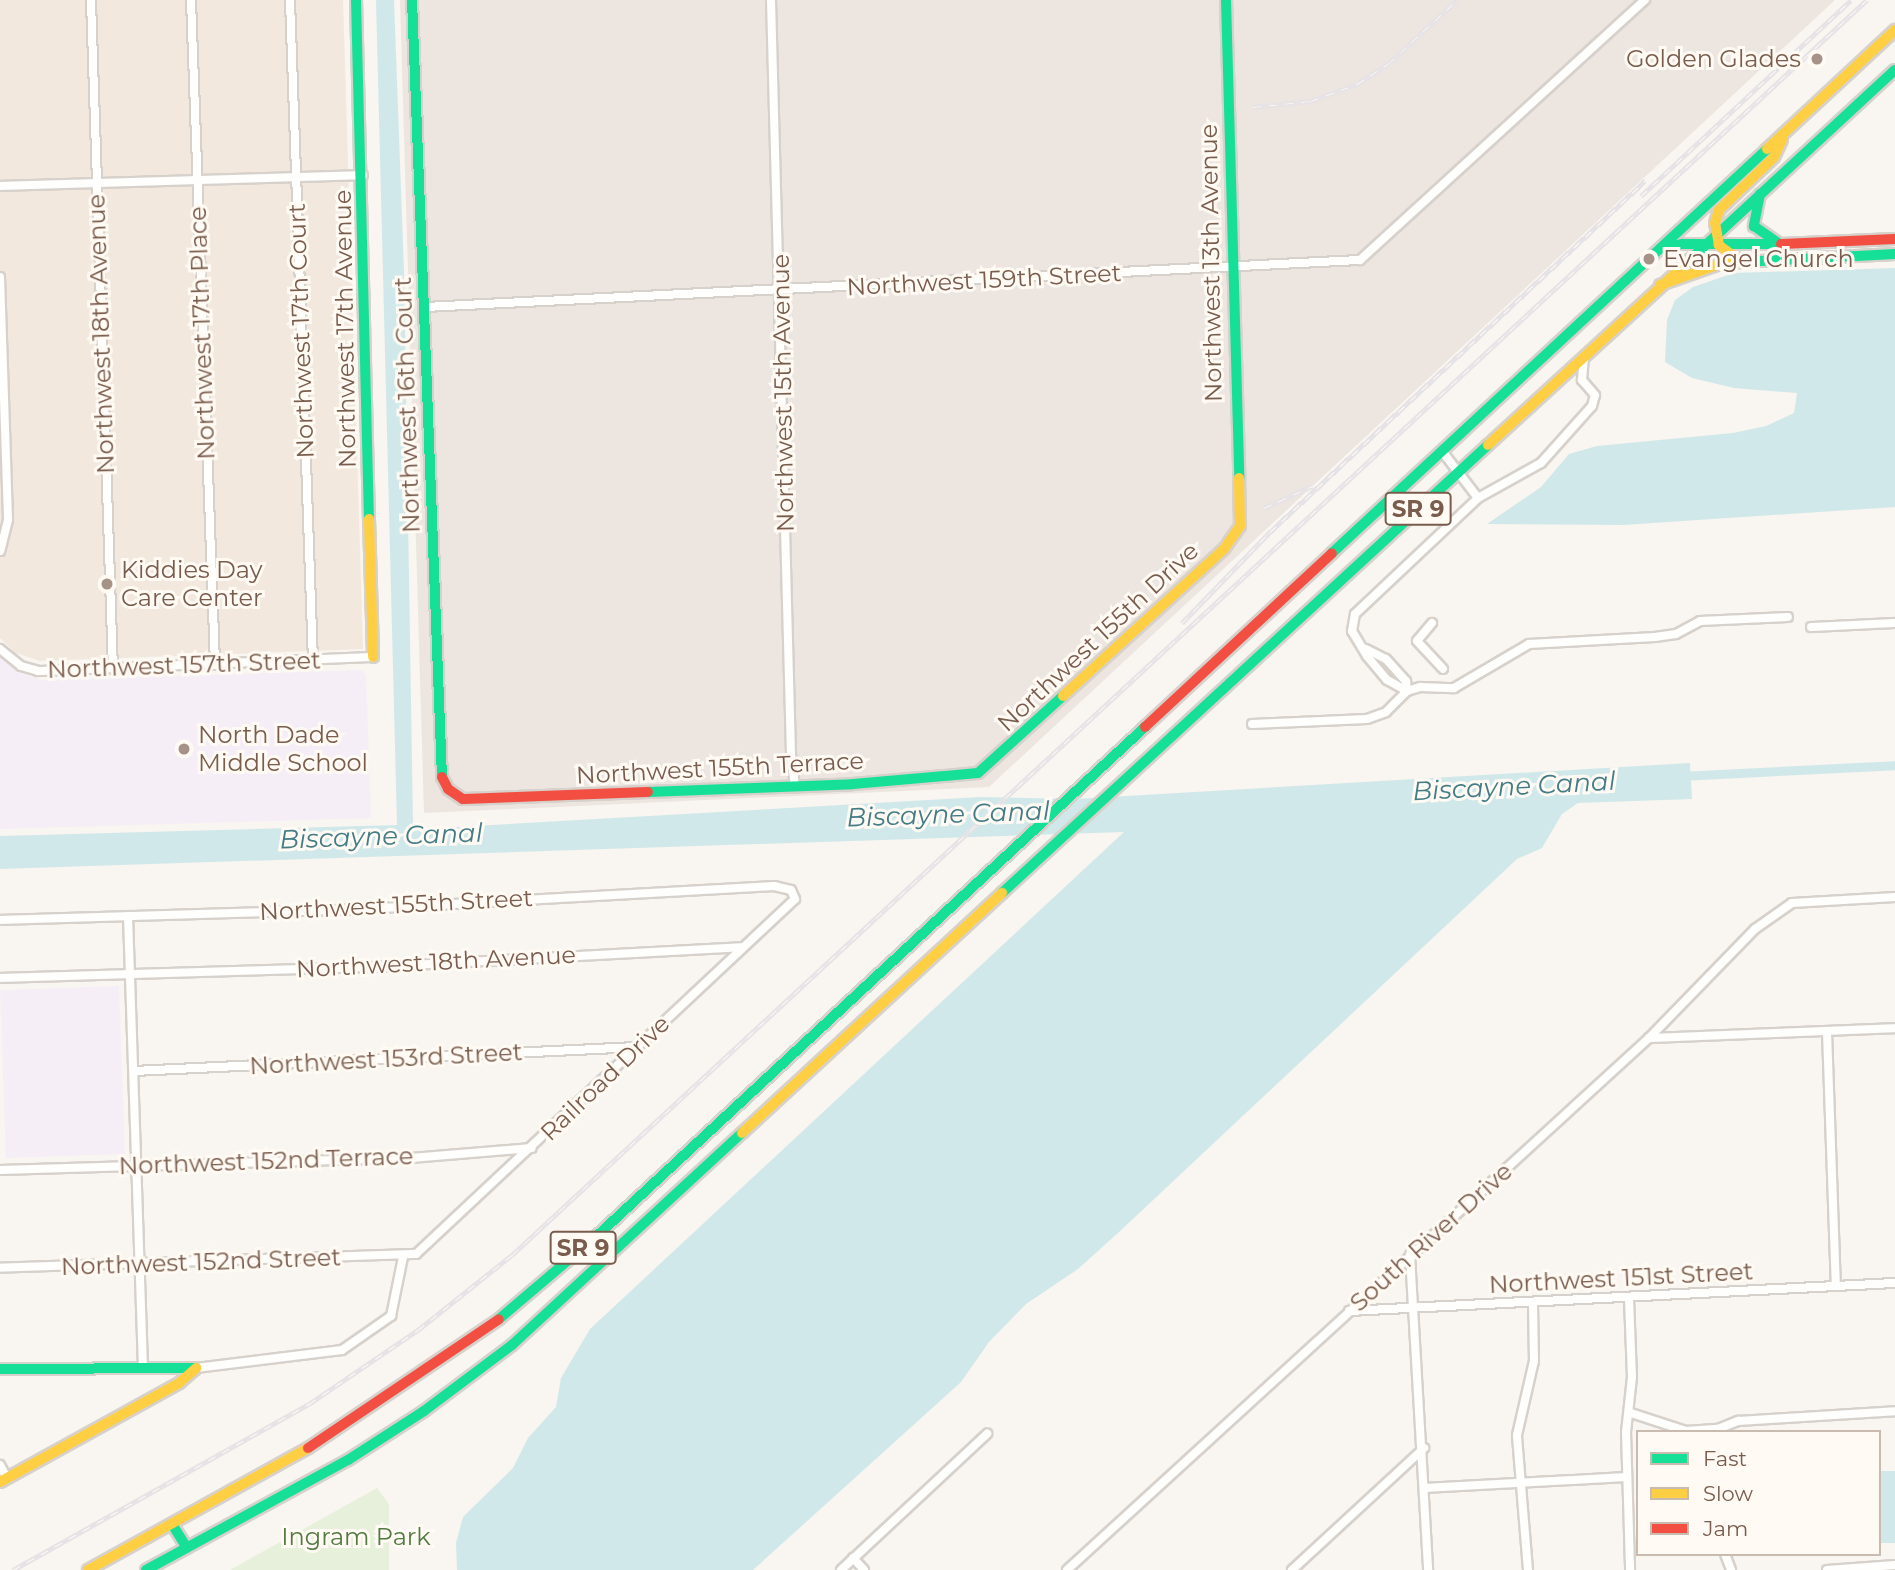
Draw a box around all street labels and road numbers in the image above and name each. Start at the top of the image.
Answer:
street label: Northwest 13th Avenue [1194,124,1228,402]
street label: Northwest 17th Avenue [328,190,362,468]
street label: Northwest 18th Avenue [82,194,120,474]
street label: Northwest 17th Court [282,203,320,459]
street label: Northwest 17th Place [183,206,221,460]
street label: Northwest 15th Avenue [766,254,800,532]
street label: Northwest 159th Street [846,258,1122,302]
street label: Northwest 16th Court [388,276,426,534]
road number: SR 9 [1383,489,1453,528]
street label: Northwest 155th Drive [992,536,1204,738]
street label: Northwest 157th Street [47,646,321,684]
street label: Northwest 155th Terrace [575,746,865,790]
street label: Northwest 155th Street [259,883,533,927]
street label: Northwest 18th Avenue [295,940,577,984]
street label: Railroad Drive [535,1009,675,1147]
street label: Northwest 153rd Street [249,1037,523,1081]
street label: Northwest 152nd Terrace [118,1141,414,1181]
street label: South River Drive [1344,1157,1518,1317]
road number: SR 9 [548,1228,618,1268]
street label: Northwest 152nd Street [60,1243,342,1281]
street label: Northwest 151st Street [1488,1257,1754,1299]

